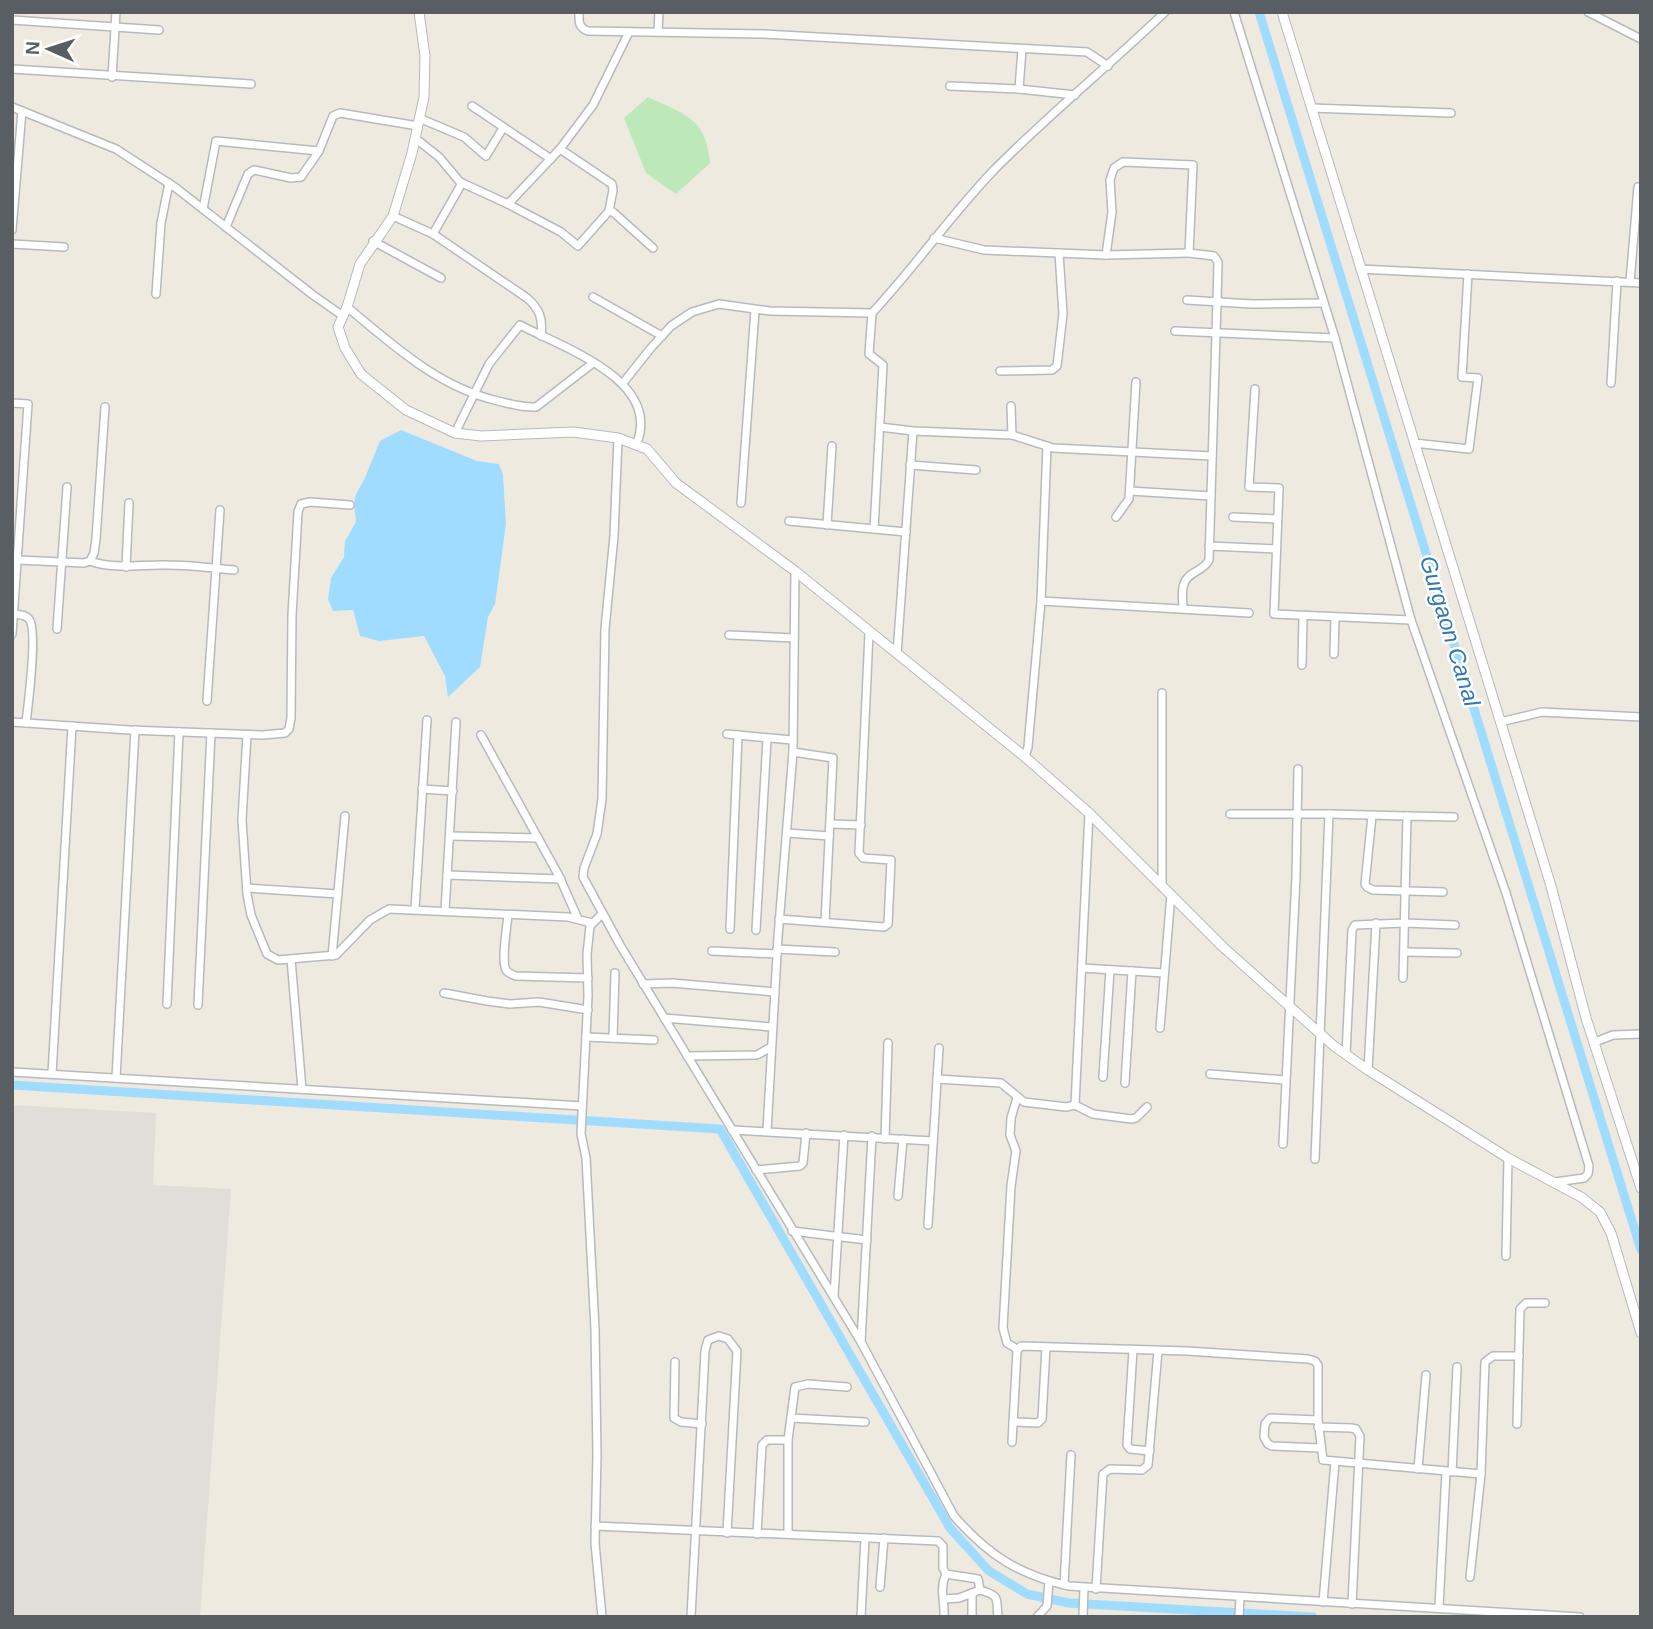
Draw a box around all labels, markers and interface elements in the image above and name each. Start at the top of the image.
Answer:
north arrow [14,14,84,84]
text: N [22,41,43,56]
water label: Gurgaon Canal [1415,553,1485,710]

